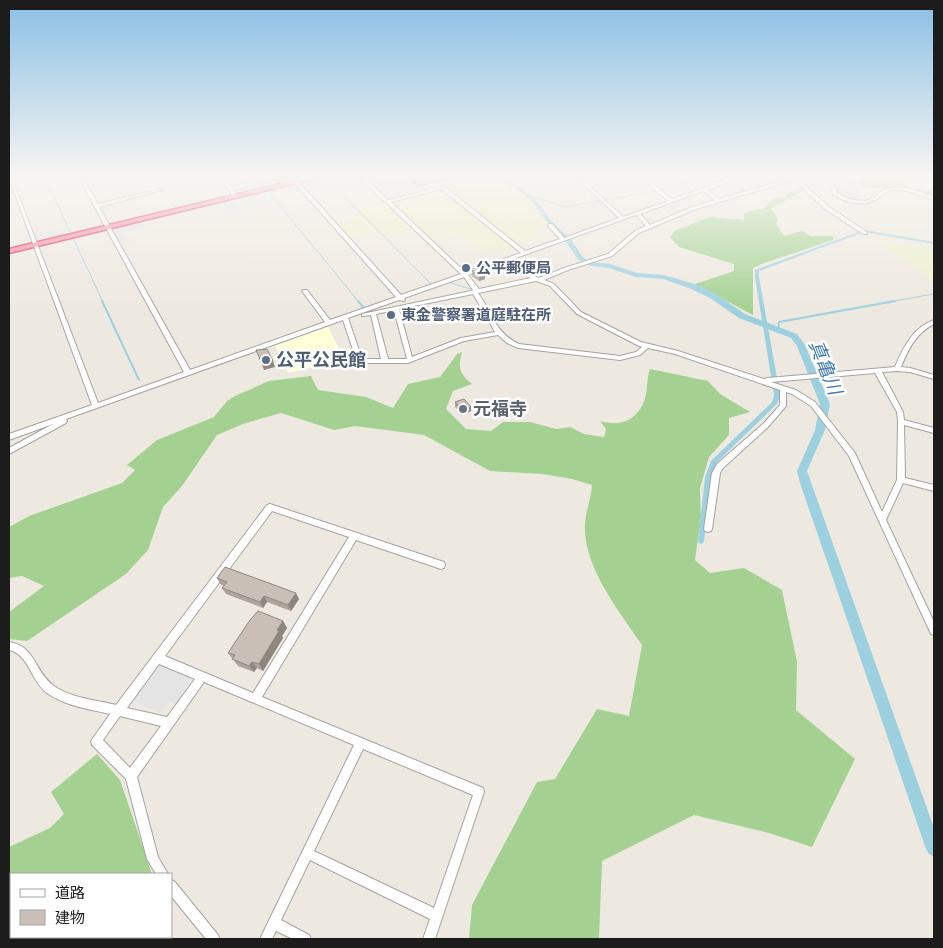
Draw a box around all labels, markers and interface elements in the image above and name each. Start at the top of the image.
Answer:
place label: 公平郵便局 [476,259,551,276]
marker: 公平郵便局 [460,262,472,274]
place label: 東金警察署道庭駐在所 [401,306,551,323]
marker: 東金警察署道庭駐在所 [385,309,397,321]
water label: 真亀川 [805,337,847,399]
place label: 公平公民館 [276,350,366,370]
marker: 公平公民館 [260,354,272,366]
place label: 元福寺 [473,399,527,419]
marker: 元福寺 [457,403,469,415]
legend [10,873,172,938]
text: 道路 [55,884,85,901]
text: 建物 [55,909,85,926]

